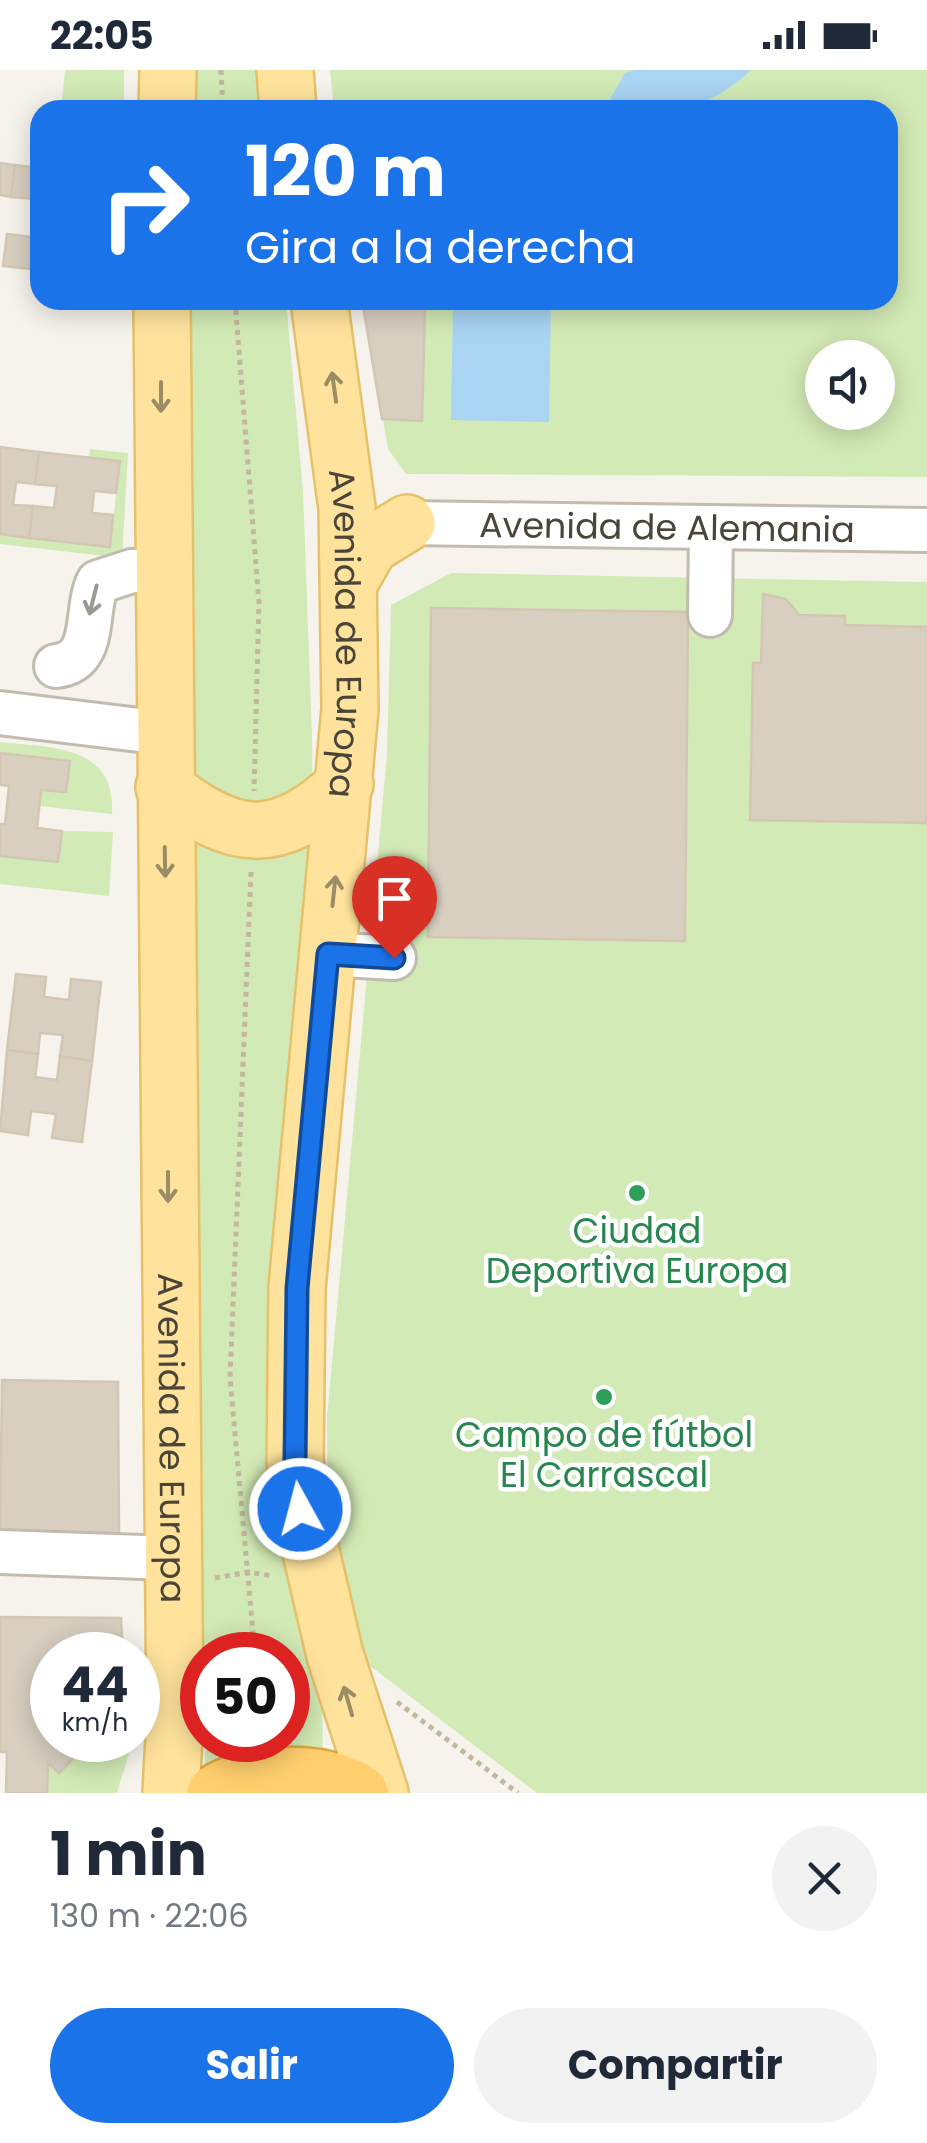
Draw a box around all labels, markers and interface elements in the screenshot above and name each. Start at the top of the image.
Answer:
text: 22:05 [50,9,154,62]
text: 120 m [245,122,446,221]
icon: right [80,140,210,270]
text: Gira a la derecha [245,216,636,279]
map controls [805,340,895,430]
button: sound [805,340,895,430]
one-way arrow [324,371,342,403]
one-way arrow [151,381,170,413]
street label: Avenida de Europa [317,465,375,800]
street label: Avenida de Alemania [479,499,855,554]
one-way arrow [83,583,101,615]
one-way arrow [156,846,174,878]
pin [352,856,437,959]
icon: arrive [367,871,422,926]
one-way arrow [325,876,344,908]
one-way arrow [158,1170,178,1203]
marker: Ciudad Deportiva Europa [626,1182,648,1204]
place label: Ciudad Deportiva Europa [486,1206,788,1295]
street label: Avenida de Europa [146,1272,198,1603]
marker: Campo de fútbol El Carrascal [593,1386,615,1408]
place label: Campo de fútbol El Carrascal [455,1410,753,1499]
position arrow [248,1457,352,1561]
speed limit sign: 50 [180,1632,310,1762]
text: 44 [61,1649,129,1720]
one-way arrow [338,1686,356,1717]
text: km/h [62,1705,128,1740]
text: 1 min [50,1812,207,1896]
button: close [772,1826,877,1931]
text: 130 m · 22:06 [50,1893,249,1938]
button: Salir [50,2008,454,2123]
button: Compartir [474,2008,877,2123]

